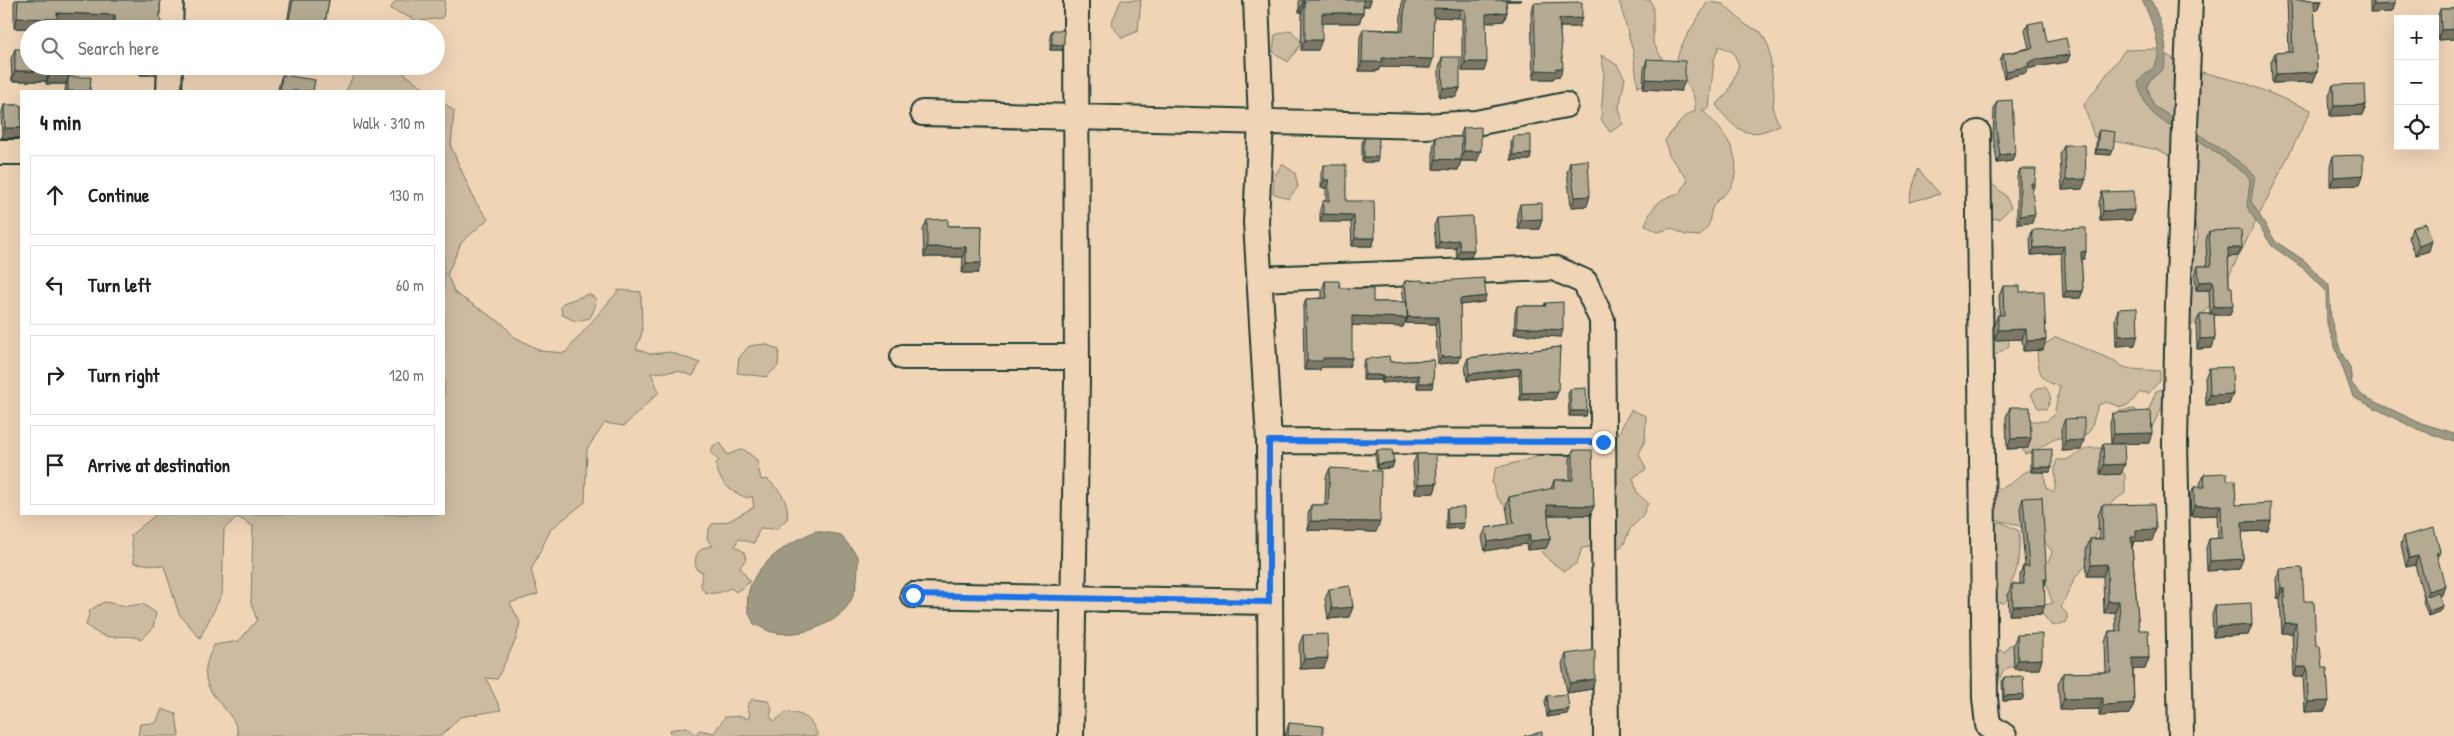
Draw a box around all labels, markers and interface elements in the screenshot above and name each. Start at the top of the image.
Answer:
map controls [2394,15,2439,150]
button: + [2394,15,2439,60]
search box [20,20,445,75]
icon: search [38,34,66,62]
text: Search here [78,35,159,61]
button: − [2394,60,2439,105]
button: locate [2394,105,2439,150]
text: 4 min [40,108,81,137]
text: Walk · 310 m [353,112,425,134]
icon: ahead [41,181,69,209]
text: Continue [88,182,149,208]
text: 130 m [389,184,424,206]
icon: left [41,271,69,299]
text: Turn left [88,272,151,298]
text: 60 m [396,274,424,296]
icon: right [41,361,69,389]
text: Turn right [88,362,159,388]
text: 120 m [389,364,424,386]
route end [1592,431,1615,454]
icon: arrive [41,451,69,479]
text: Arrive at destination [88,452,230,478]
route start [902,584,925,607]

